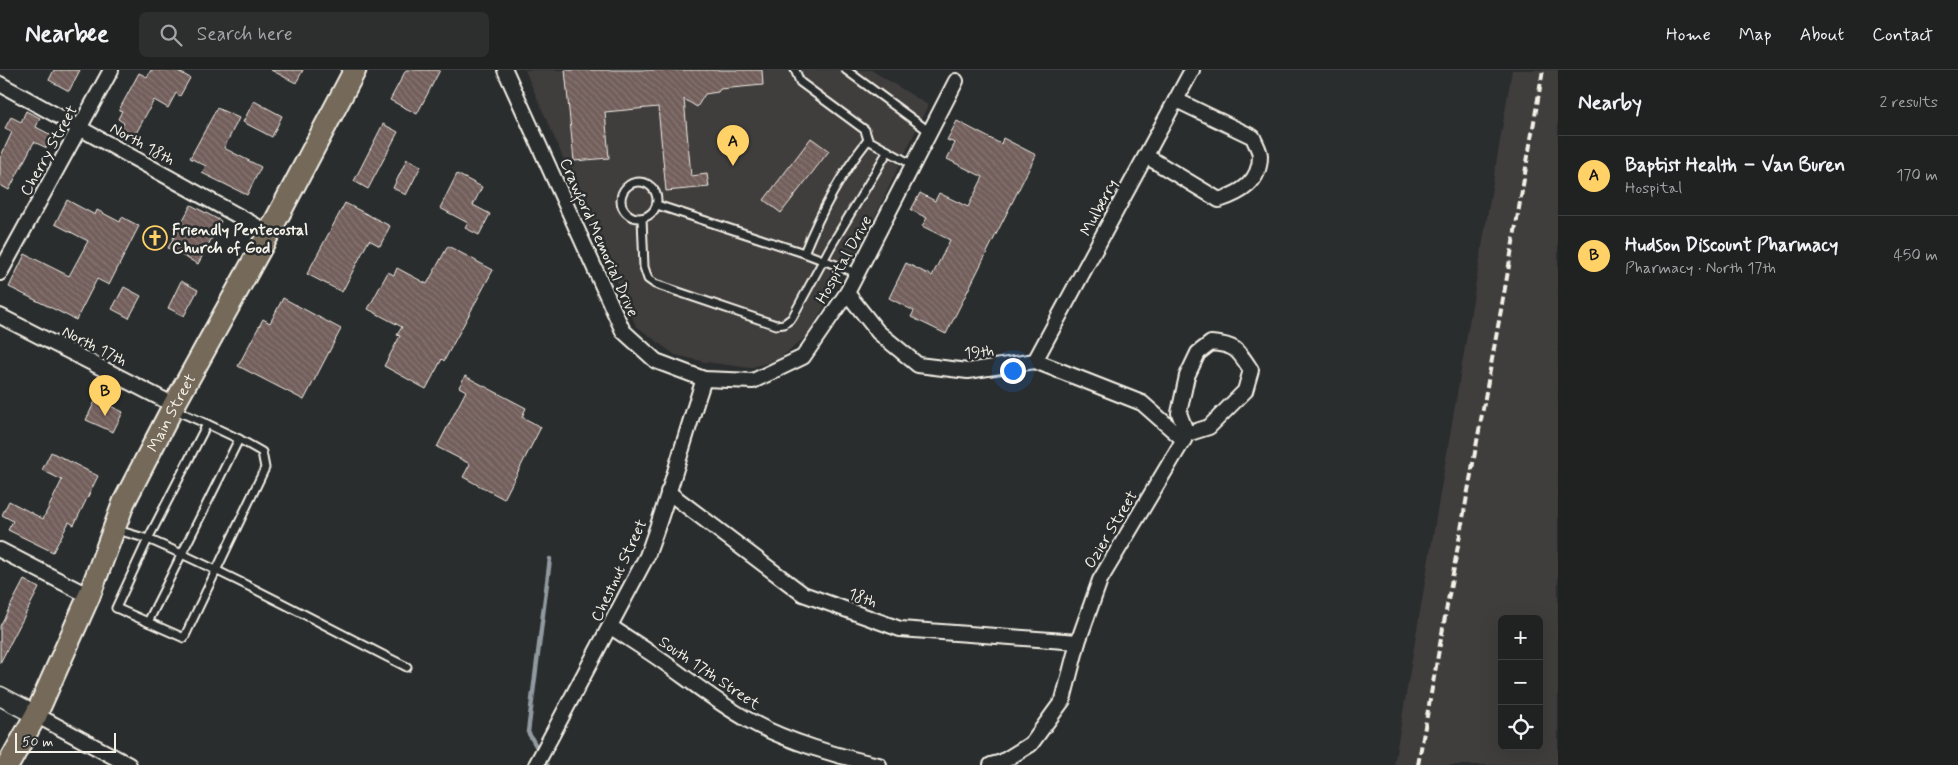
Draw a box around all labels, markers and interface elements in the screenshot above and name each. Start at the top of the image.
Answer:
search box [139,12,489,57]
text: Nearbee [25,19,109,50]
icon: search [157,21,185,49]
text: Search here [197,22,293,47]
text: Home [1666,23,1711,47]
text: Map [1739,23,1772,47]
text: About [1800,23,1844,47]
text: Contact [1872,23,1933,47]
text: Nearby [1578,89,1642,117]
text: 2 results [1880,92,1938,113]
street label: Cherry Street [16,101,83,200]
street label: North 18th [106,118,178,171]
pin: A [717,125,749,166]
text: Baptist Health – Van Buren [1625,153,1845,178]
street label: Crawford Memorial Drive [552,155,643,321]
text: A [1589,165,1599,186]
text: 170 m [1896,165,1938,186]
street label: Mulberry [1076,176,1123,240]
text: Hospital [1625,178,1682,199]
street label: Hospital Drive [811,212,877,308]
place label: Friendly Pentecostal Church of God [172,220,308,259]
church icon: Friendly Pentecostal Church of God [142,225,168,251]
text: Hudson Discount Pharmacy [1625,233,1838,258]
text: B [1589,245,1599,266]
text: 450 m [1893,245,1938,266]
text: Pharmacy · North 17th [1625,258,1776,279]
street label: North 17th [58,321,130,372]
street label: 19th [963,341,995,364]
your location [1000,358,1026,384]
street label: Main Street [143,370,202,456]
pin: B [89,375,121,416]
street label: Ozier Street [1080,486,1143,573]
street label: Chestnut Street [586,516,652,625]
street label: 18th [845,584,880,613]
map controls [1498,615,1543,750]
button: + [1498,615,1543,660]
street label: South 17th Street [654,632,764,715]
button: − [1498,660,1543,705]
button: locate [1498,705,1543,750]
scale bar [15,730,116,753]
text: 50 m [22,733,53,751]

